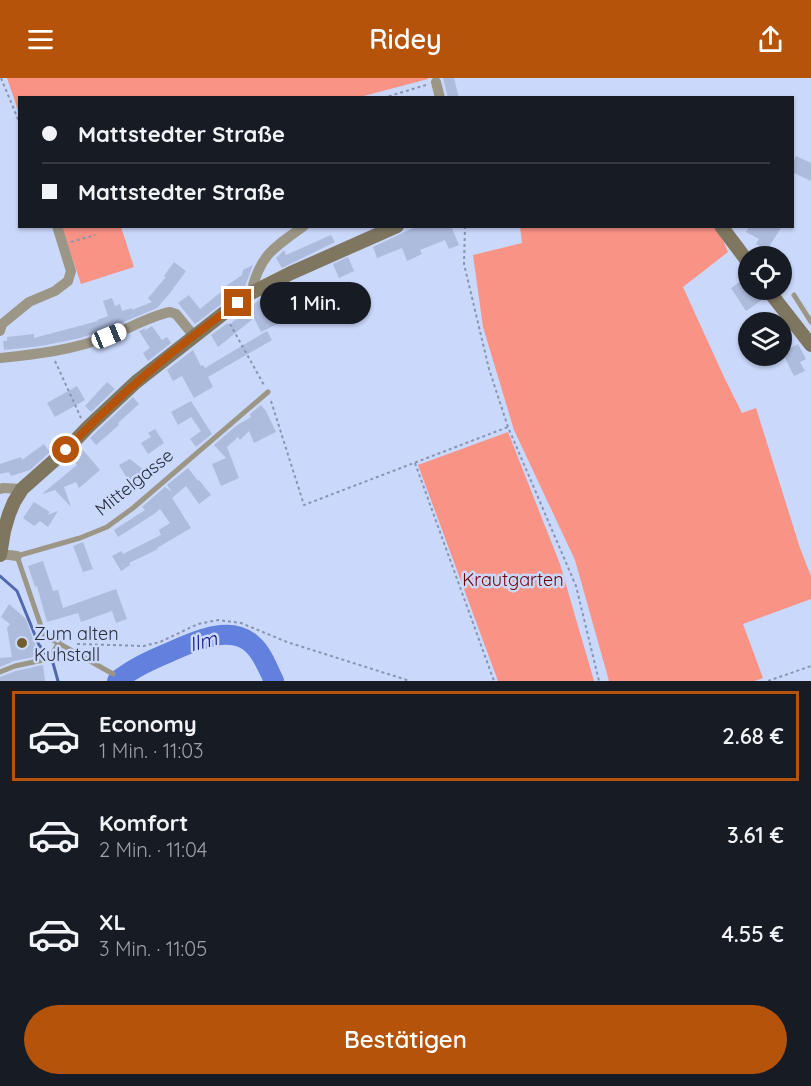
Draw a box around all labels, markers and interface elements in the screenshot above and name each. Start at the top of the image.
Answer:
text: Ridey [369,22,442,56]
icon: menu [24,23,57,56]
icon: share [754,23,787,56]
text: Mattstedter Straße [78,120,285,148]
text: Mattstedter Straße [78,178,285,206]
map controls [738,246,792,366]
button: locate [738,246,792,300]
callout: 1 Min. [259,282,370,324]
route end [224,289,251,316]
text: 1 Min. [290,290,341,315]
button: layers [738,312,792,366]
car [89,321,129,351]
route start [52,436,79,463]
street label: Mittelgasse [90,443,178,521]
park label: Krautgarten [462,568,564,591]
place label: Zum alten Kuhstall [34,622,119,666]
water label: Ilm [186,625,220,657]
marker: Zum alten Kuhstall [15,636,29,650]
icon: car [27,709,81,763]
text: Economy [99,710,197,738]
text: 2.68 € [722,722,784,750]
text: 1 Min. · 11:03 [99,738,204,763]
icon: car [27,808,81,862]
text: Komfort [99,809,188,837]
text: 3.61 € [727,821,784,849]
text: 2 Min. · 11:04 [99,837,207,862]
icon: car [27,907,81,961]
text: XL [99,908,126,936]
text: 4.55 € [721,920,784,948]
text: 3 Min. · 11:05 [99,936,207,961]
button: Bestätigen [24,1005,787,1074]

